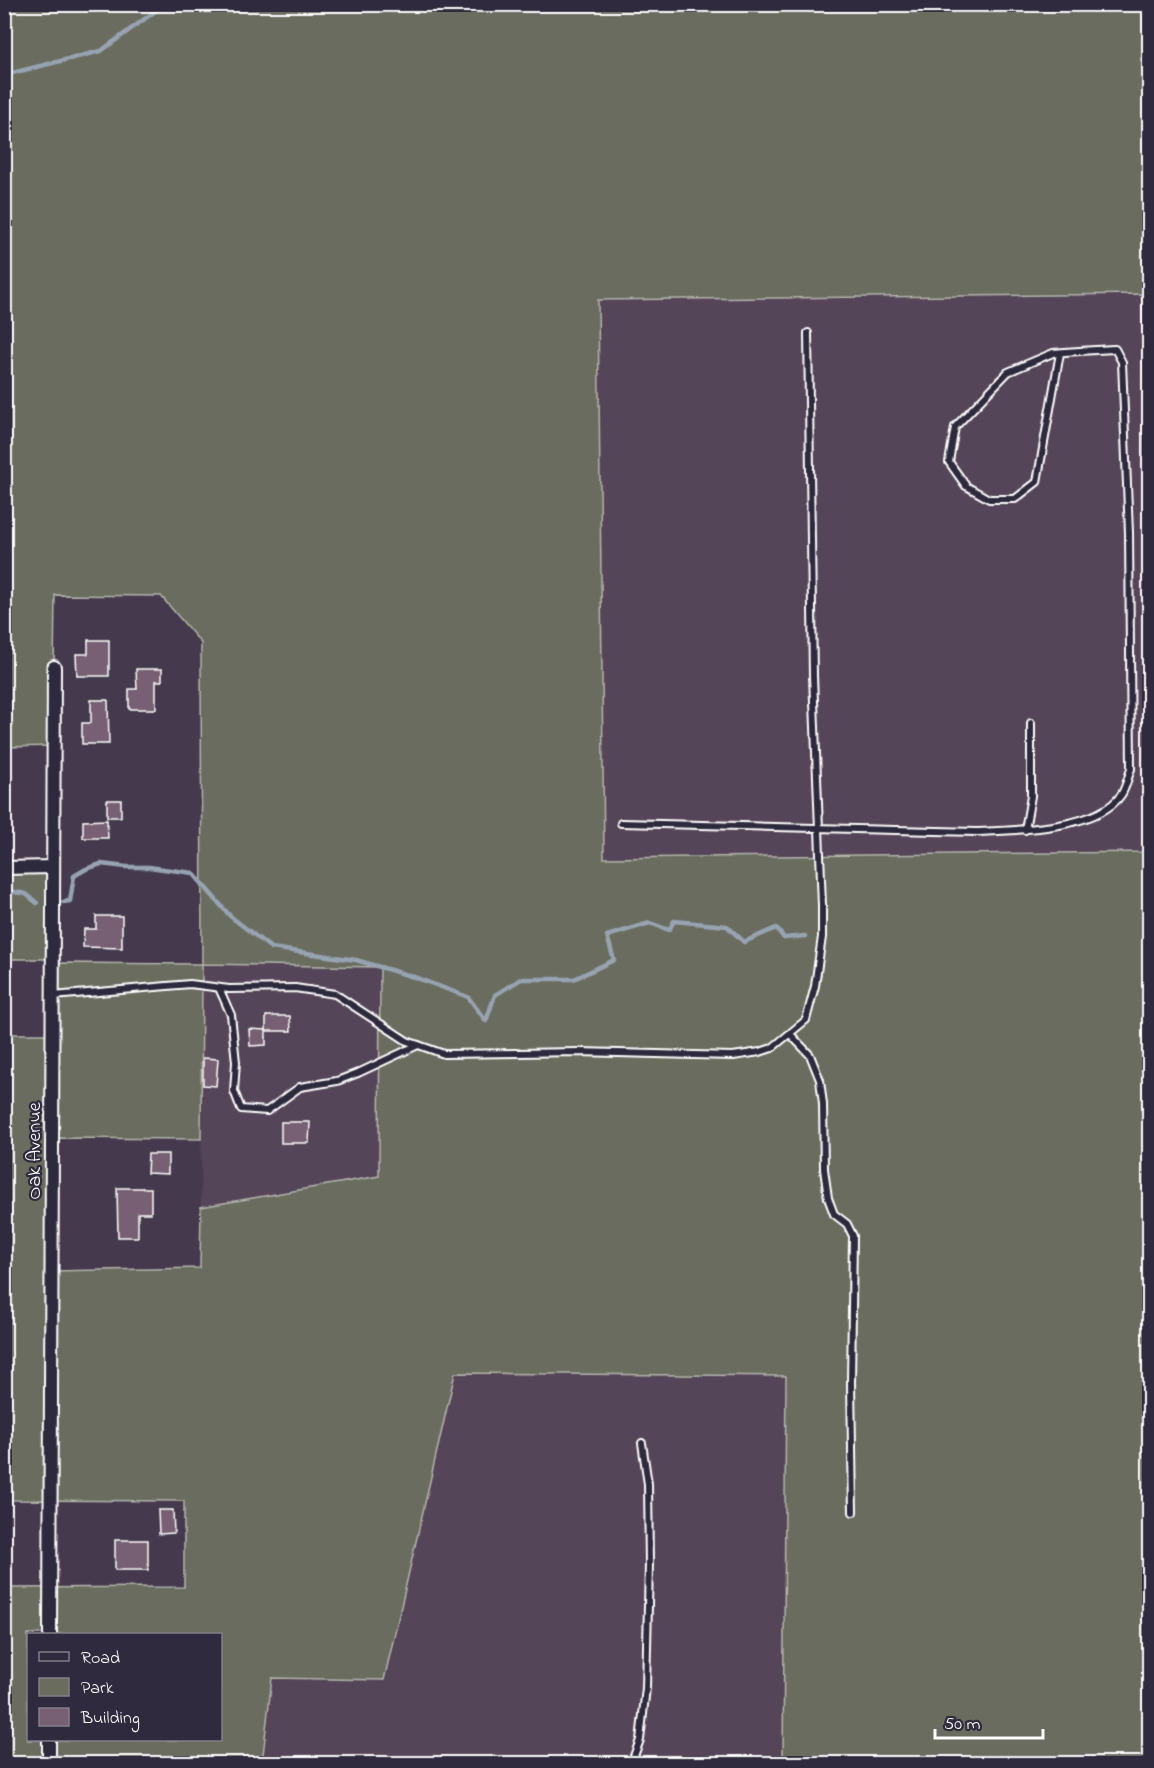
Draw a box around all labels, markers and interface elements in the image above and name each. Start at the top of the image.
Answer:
street label: Oak Avenue [21,1102,50,1200]
legend [27,1633,222,1741]
text: Road [81,1646,120,1672]
text: Park [81,1676,114,1702]
scale bar [935,1702,1043,1740]
text: Building [80,1706,140,1733]
text: 50 m [944,1712,981,1738]

